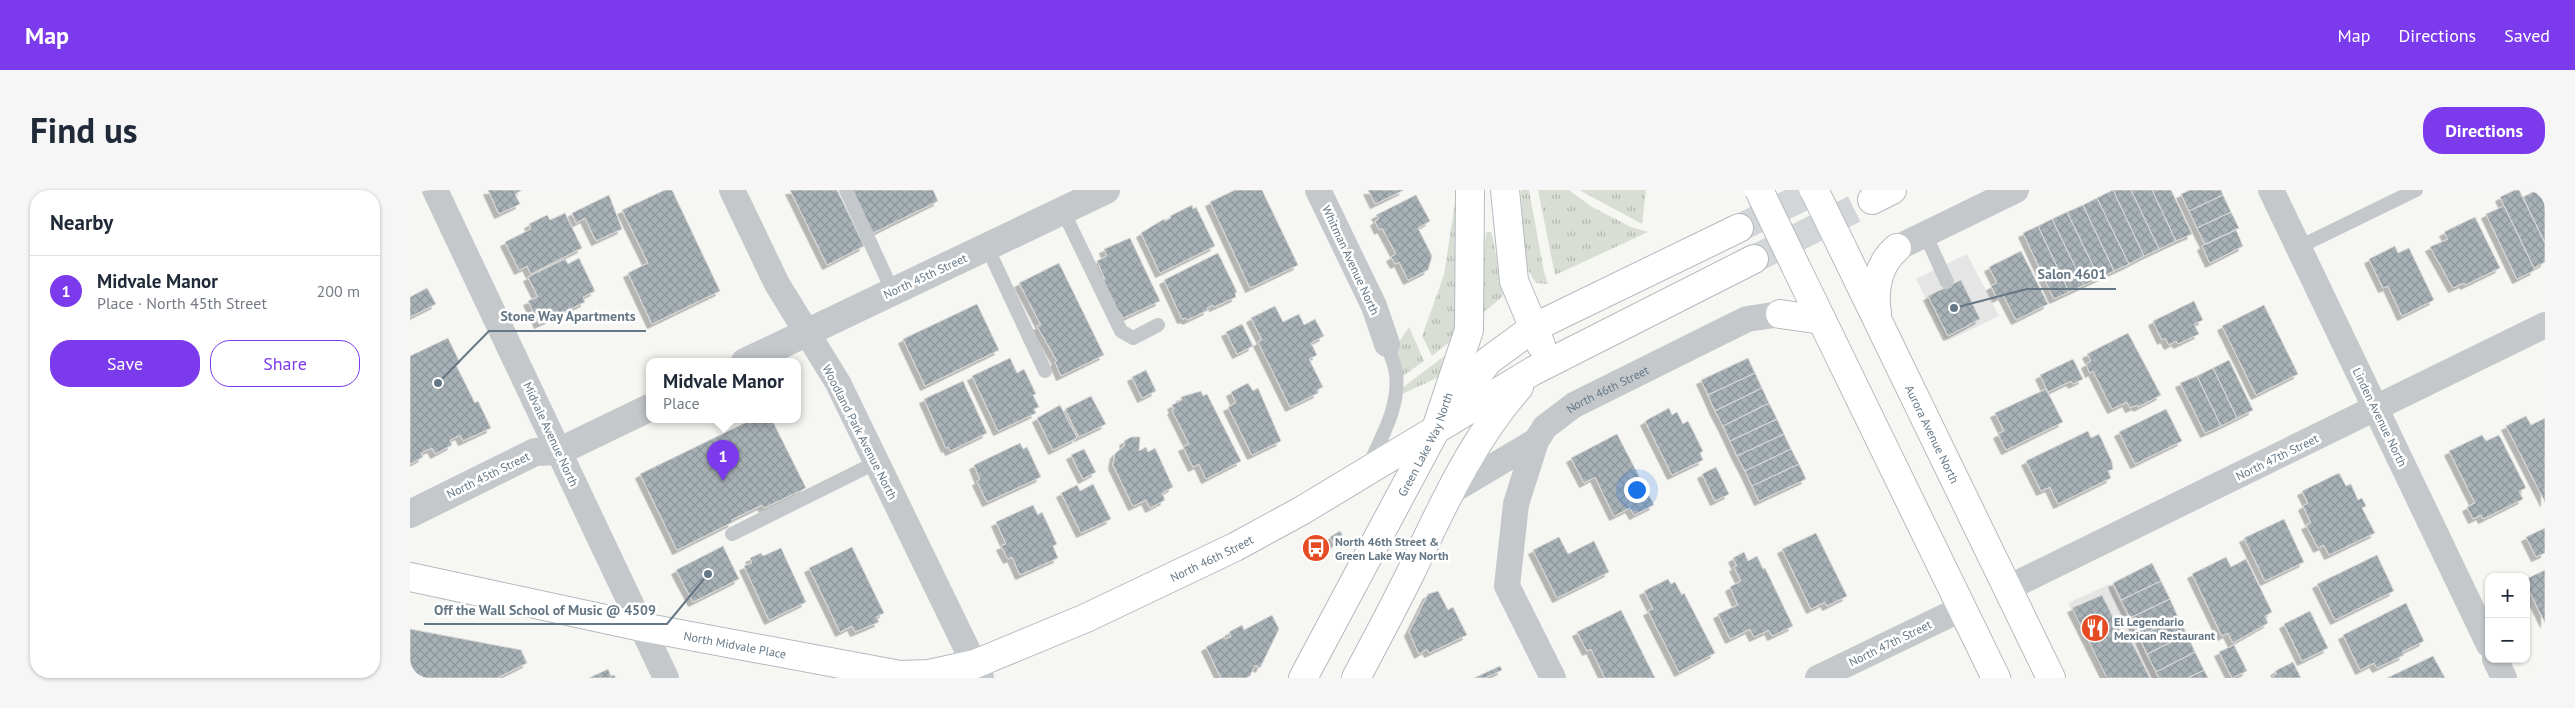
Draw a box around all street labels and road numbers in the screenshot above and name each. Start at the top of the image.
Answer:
street label: Whitman Avenue North [1319,203,1383,317]
street label: North 45th Street [881,250,969,302]
street label: Woodland Park Avenue North [819,362,901,502]
street label: North 46th Street [1563,362,1651,416]
street label: Linden Avenue North [2350,365,2410,469]
street label: Midvale Avenue North [520,379,582,489]
street label: Aurora Avenue North [1902,382,1963,485]
street label: Green Lake Way North [1394,390,1455,499]
street label: North 47th Street [2233,431,2321,483]
street label: North 45th Street [444,448,532,502]
street label: North 46th Street [1167,531,1255,584]
street label: North 47th Street [1846,617,1934,669]
street label: North Midvale Place [683,627,788,661]

